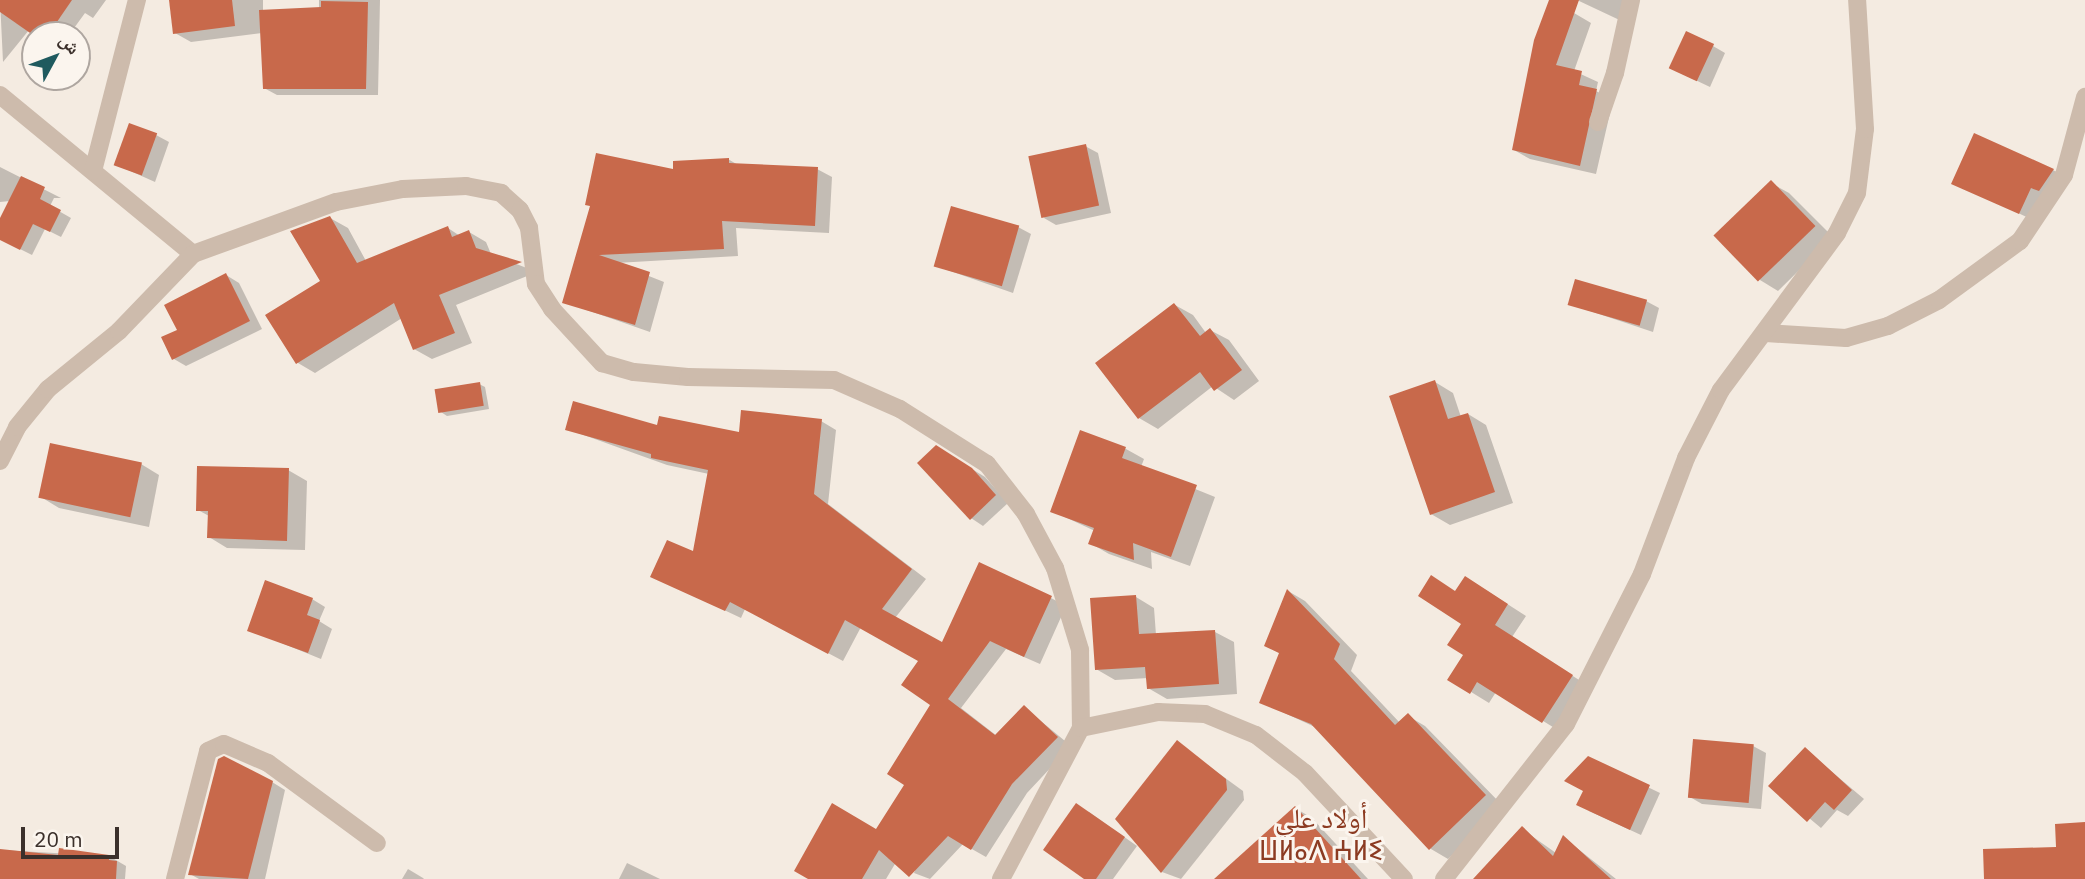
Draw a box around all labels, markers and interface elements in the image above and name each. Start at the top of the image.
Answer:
north arrow [21,21,91,91]
text: ش [55,28,86,59]
district label: أولاد علي ⵡⵍⴰⴷ ⵄⵍⵉ [1259,801,1383,867]
scale bar [24,812,122,856]
text: 20 m [34,825,83,853]

